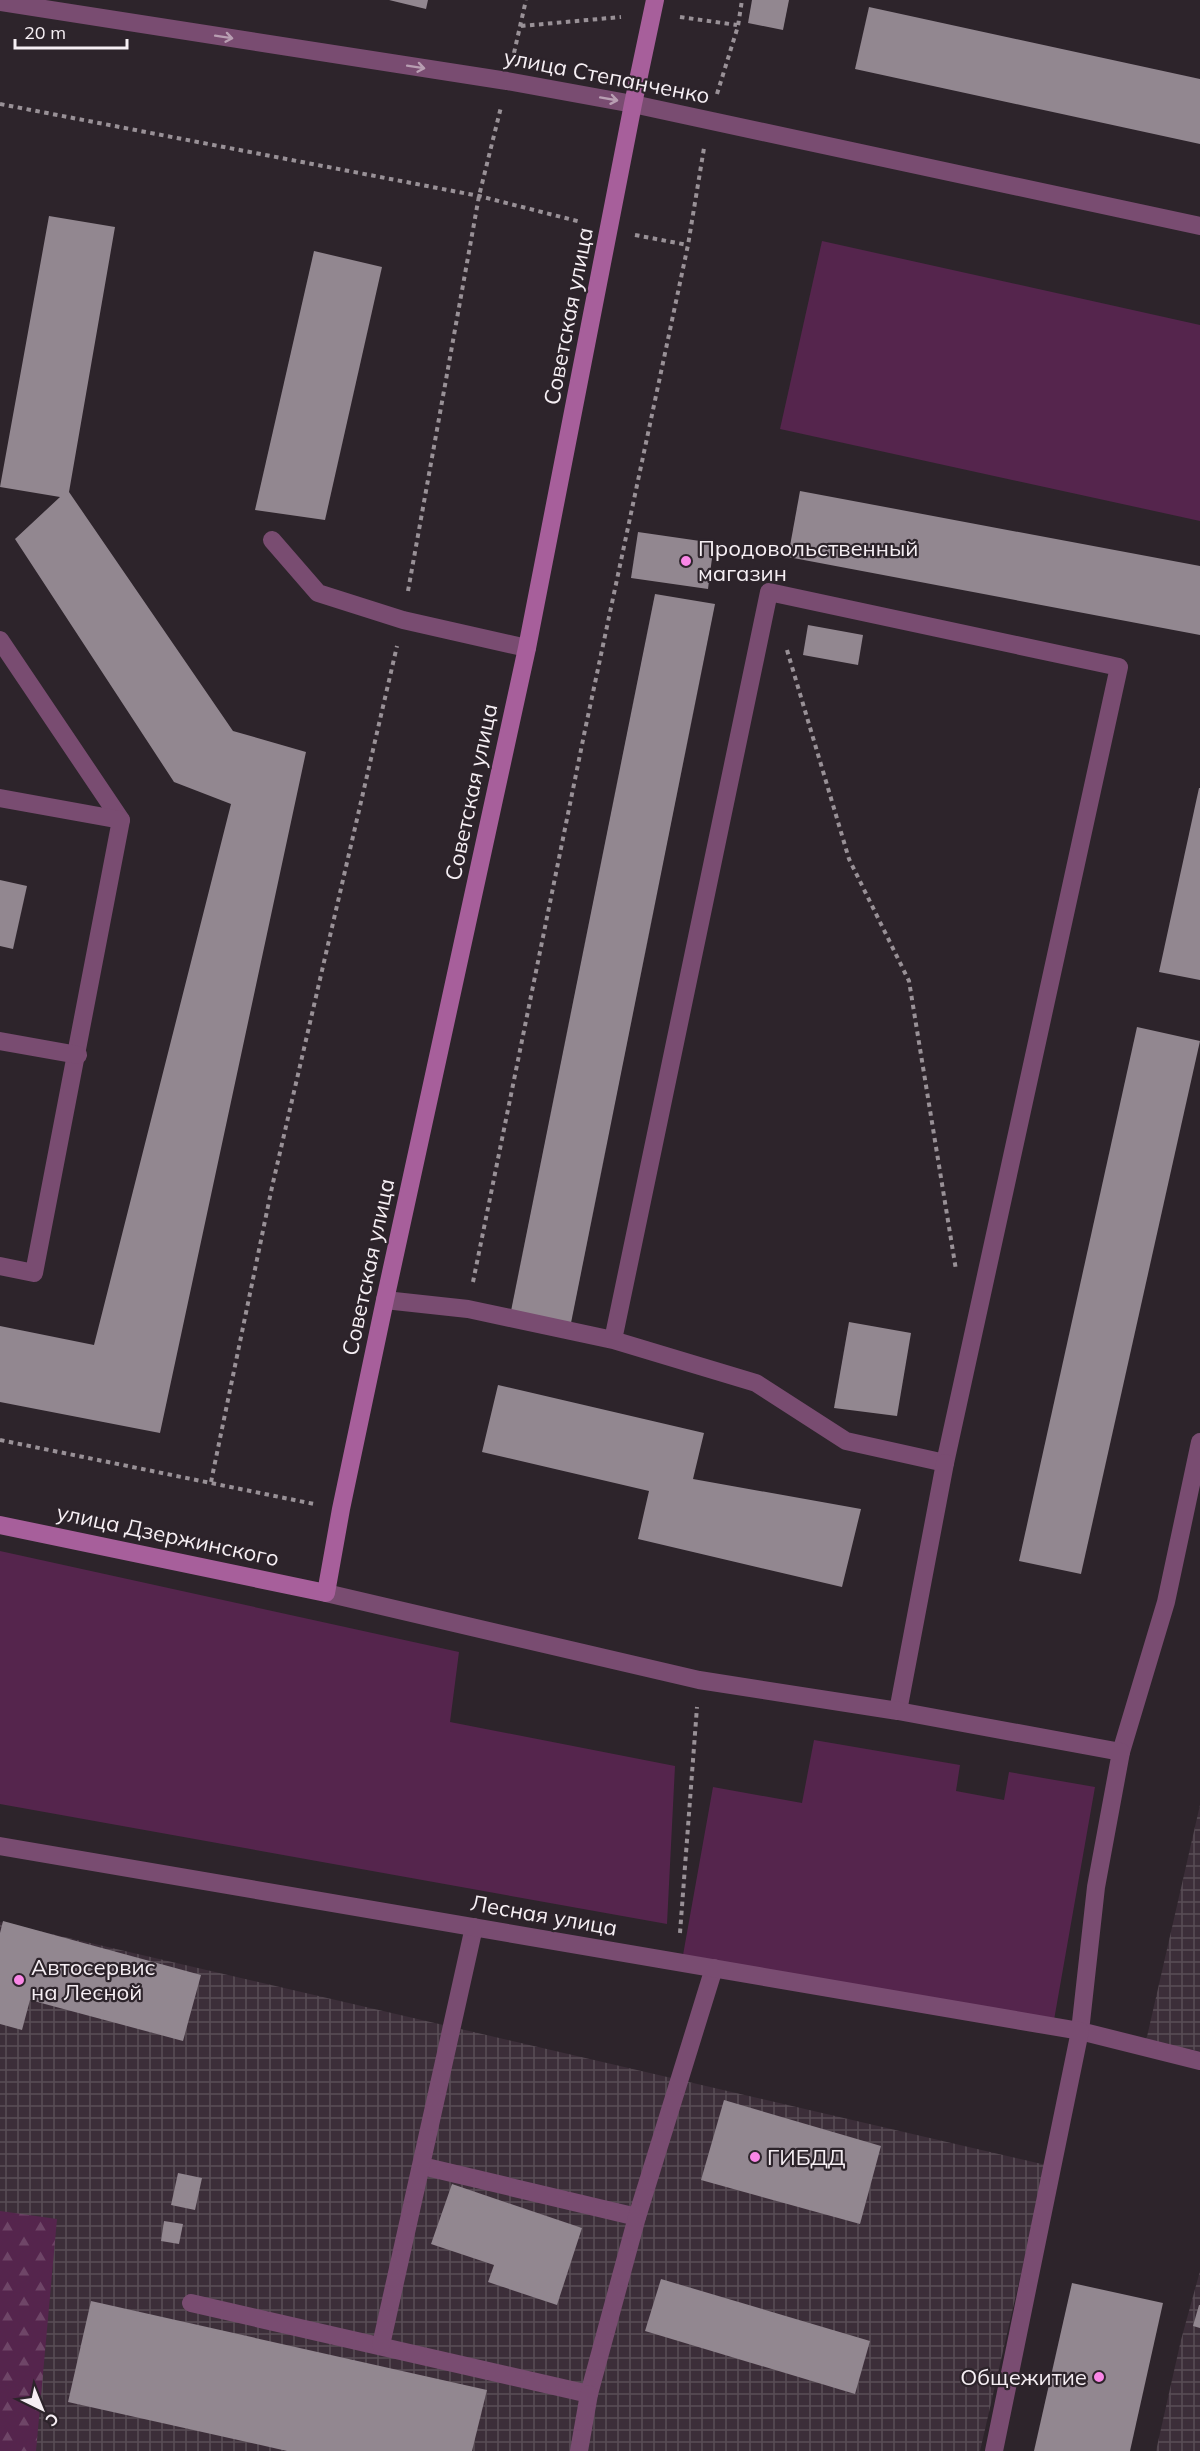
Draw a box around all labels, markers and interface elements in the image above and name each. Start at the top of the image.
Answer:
scale bar [15,12,128,50]
text: 20 m [24,21,66,44]
one-way arrow [213,32,233,43]
street label: улица Степанченко [502,42,712,110]
one-way arrow [406,62,426,73]
one-way arrow [598,94,618,105]
street label: Советская улица [537,225,599,407]
place label: Продовольственный магазин [698,534,918,587]
marker: Продовольственный магазин [679,554,693,568]
street label: Советская улица [439,701,503,883]
street label: Советская улица [336,1176,400,1358]
street label: улица Дзержинского [54,1498,282,1572]
street label: Лесная улица [468,1888,620,1942]
place label: Автосервис на Лесной [31,1953,156,2006]
marker: Автосервис на Лесной [12,1973,26,1987]
place label: ГИБДД [767,2143,846,2171]
marker: ГИБДД [748,2150,762,2164]
place label: Общежитие [960,2363,1087,2391]
marker: Общежитие [1092,2370,1106,2384]
north arrow [12,2379,72,2439]
text: С [41,2409,63,2431]

